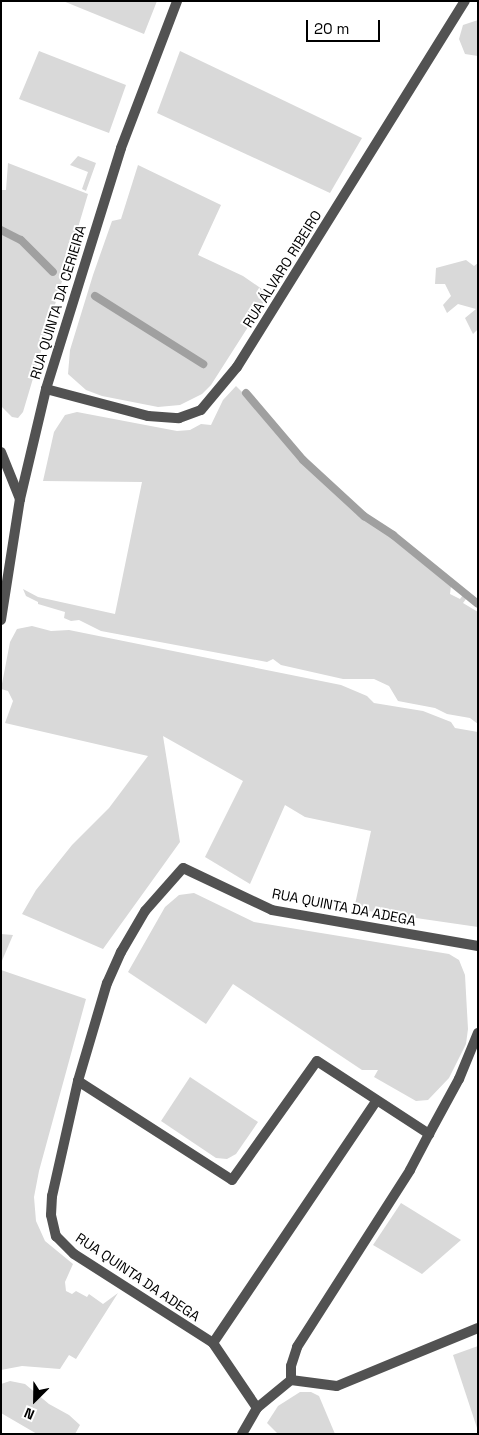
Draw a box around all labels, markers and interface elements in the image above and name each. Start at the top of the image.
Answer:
scale bar [309,10,383,42]
text: 20 m [314,19,349,38]
street label: RUA ÁLVARO RIBEIRO [239,207,325,331]
street label: RUA QUINTA DA CERIEIRA [26,223,90,381]
street label: RUA QUINTA DA ADEGA [270,885,418,929]
street label: RUA QUINTA DA ADEGA [72,1229,204,1325]
north arrow [10,1375,60,1425]
text: N [21,1404,37,1424]

